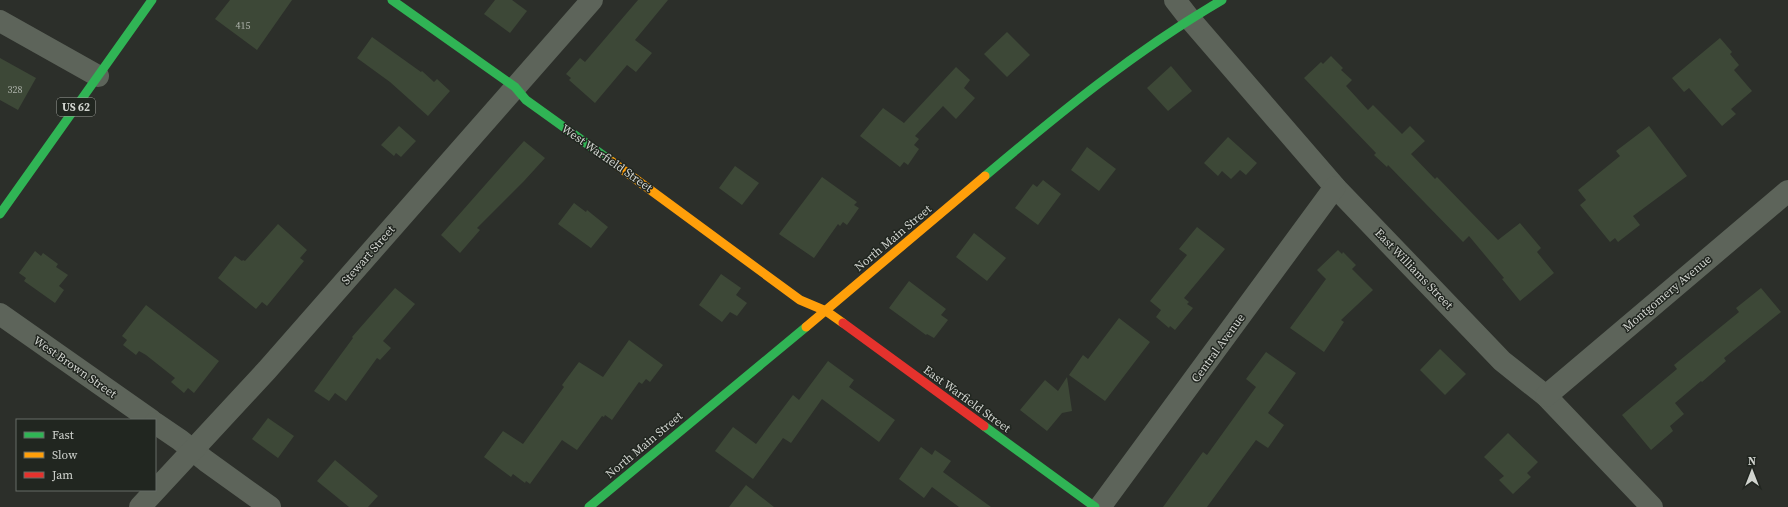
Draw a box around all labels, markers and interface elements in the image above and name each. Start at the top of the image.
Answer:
house number: 415 [236,19,251,32]
house number: 328 [8,83,23,96]
road number: US 62 [57,98,95,116]
street label: West Warfield Street [558,121,656,195]
street label: North Main Street [851,201,935,275]
street label: Stewart Street [338,222,398,288]
street label: East Williams Street [1371,225,1457,313]
street label: Montgomery Avenue [1619,251,1715,335]
street label: Central Avenue [1188,310,1248,386]
street label: West Brown Street [30,332,120,402]
street label: East Warfield Street [920,362,1014,436]
street label: North Main Street [602,408,686,482]
legend [16,419,156,491]
text: Fast [52,427,74,443]
text: Slow [52,447,78,463]
north arrow [1732,451,1772,491]
text: N [1748,454,1756,469]
text: Jam [51,467,73,483]

